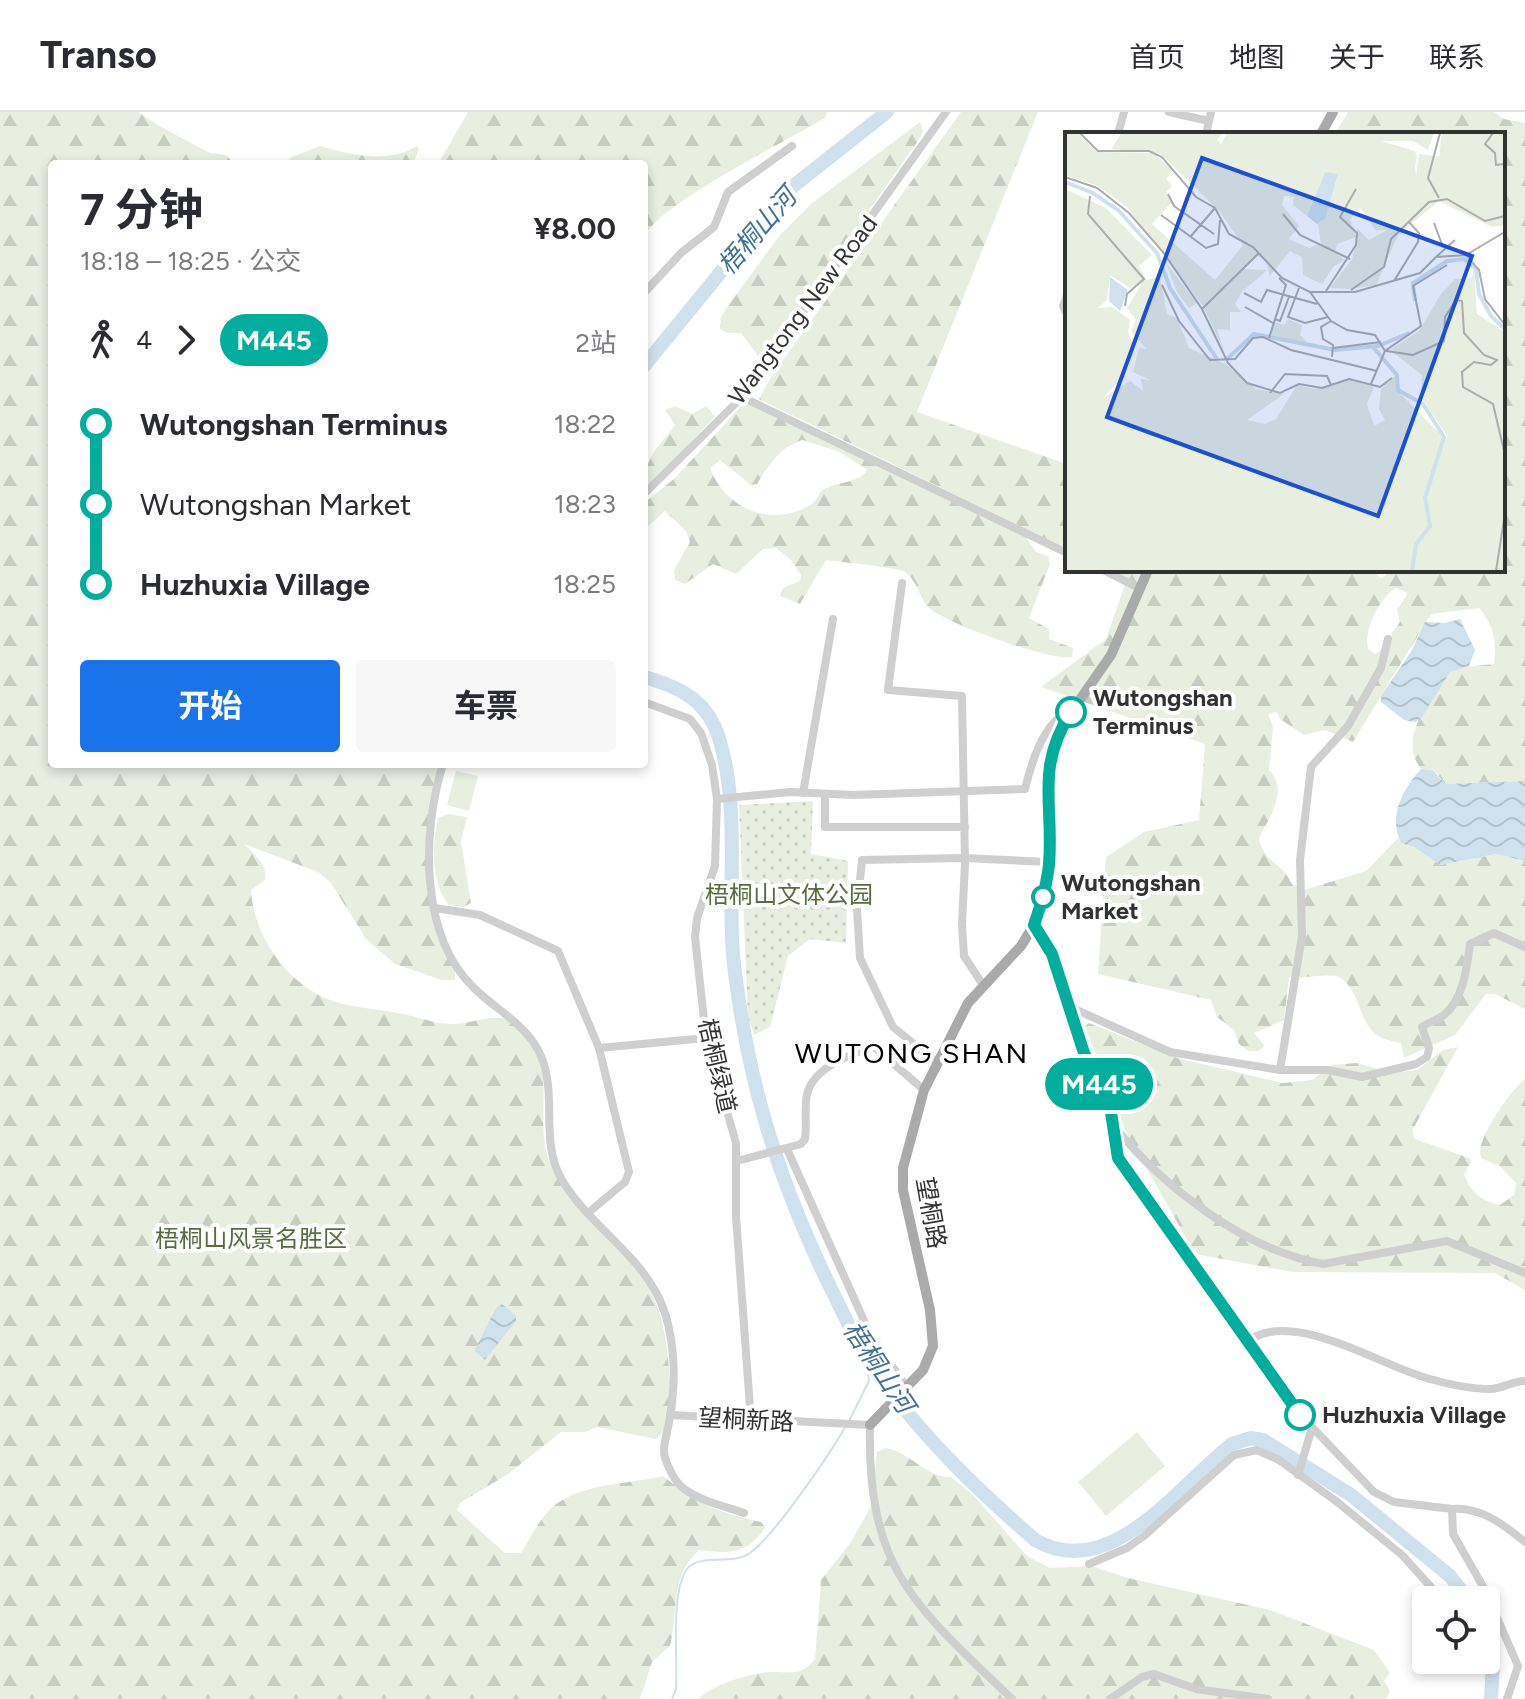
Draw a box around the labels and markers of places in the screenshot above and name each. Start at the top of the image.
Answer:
place label: Wutongshan Terminus [1093,683,1233,740]
marker: Wutongshan Terminus [1056,697,1086,727]
place label: Wutongshan Market [1061,868,1201,925]
marker: Wutongshan Market [1032,886,1054,908]
marker: Huzhuxia Village [1285,1400,1315,1430]
place label: Huzhuxia Village [1322,1400,1506,1429]

